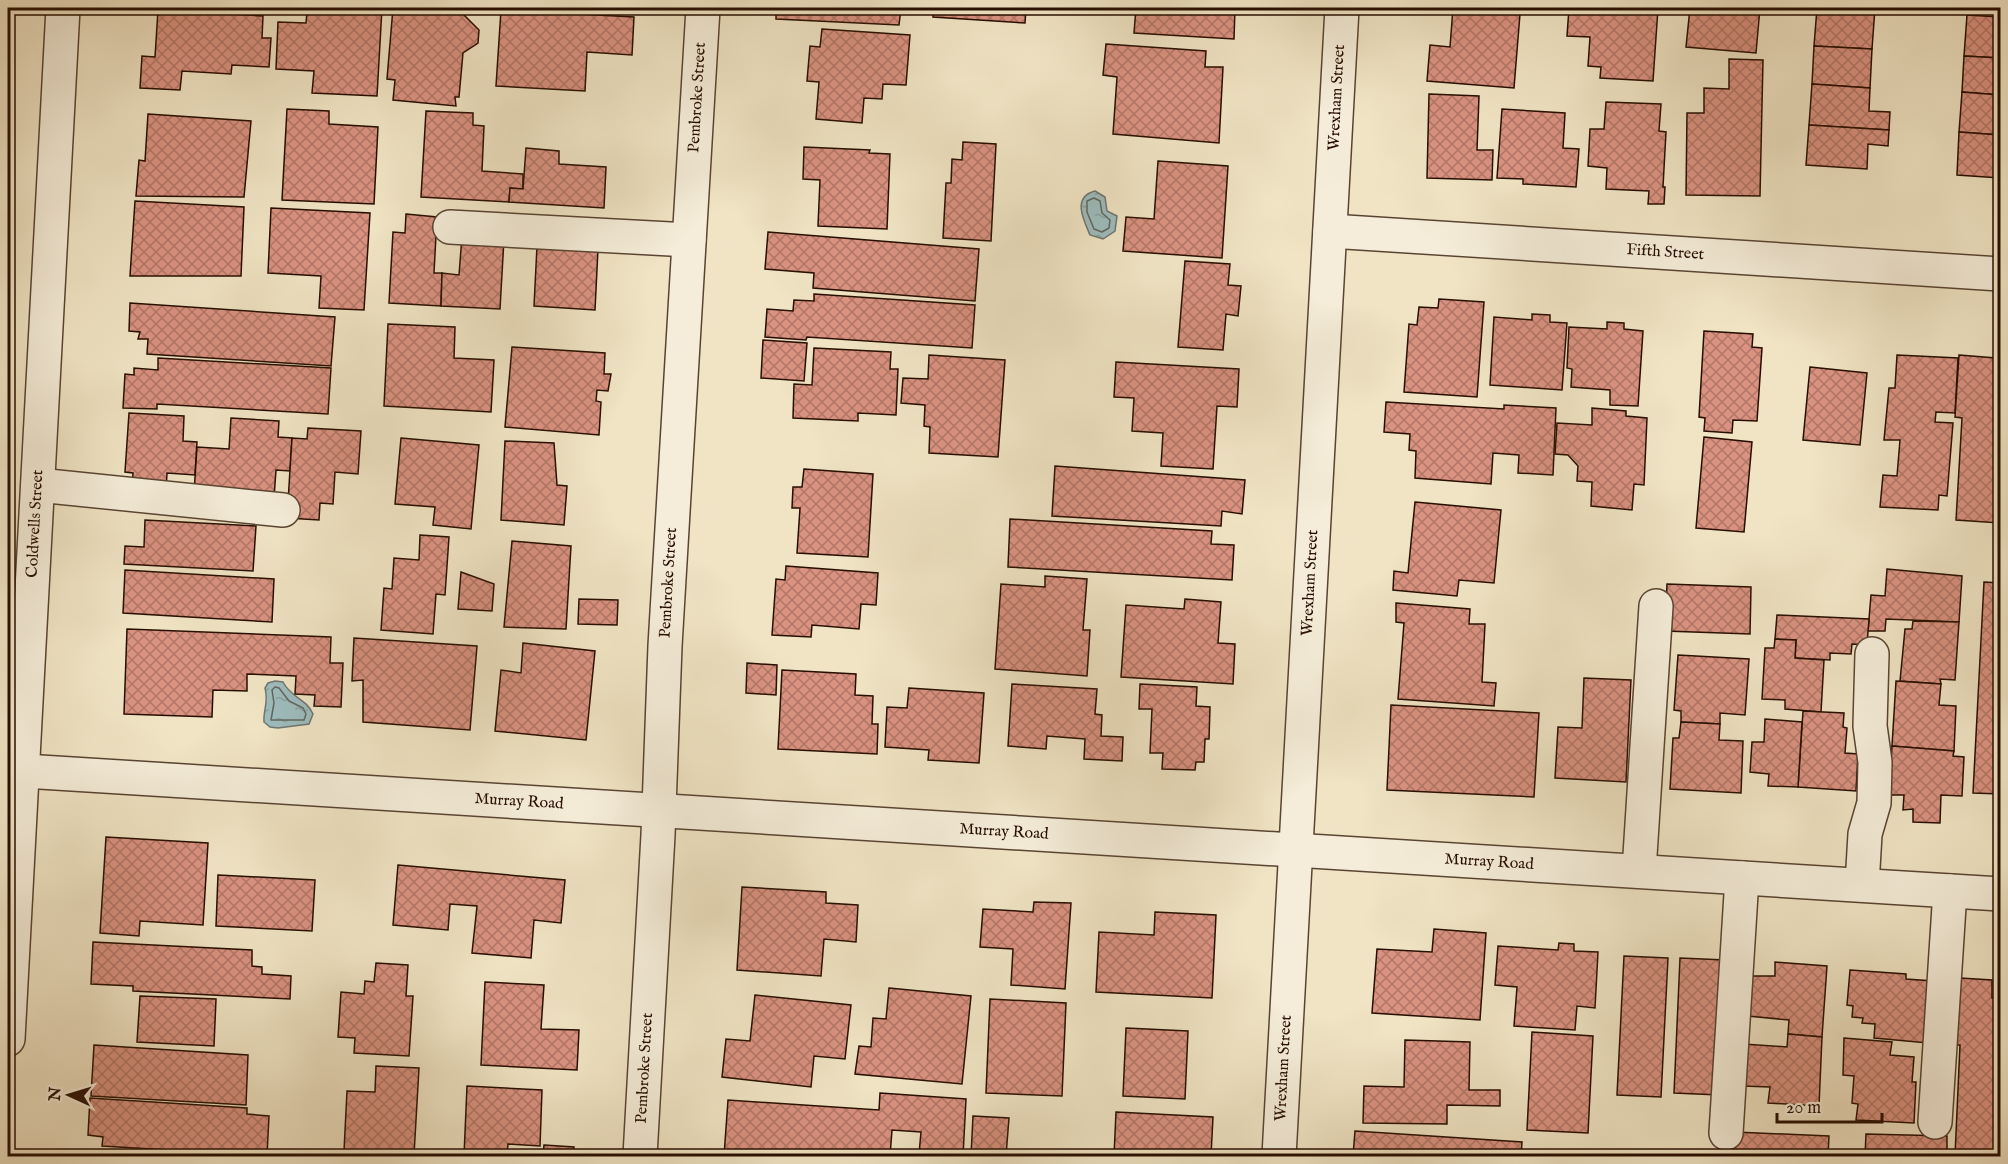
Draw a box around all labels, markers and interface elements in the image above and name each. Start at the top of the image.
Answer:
street label: Pembroke Street [684,41,711,153]
street label: Wrexham Street [1324,43,1350,151]
street label: Fifth Street [1626,240,1705,265]
street label: Coldwells Street [23,469,48,578]
street label: Pembroke Street [655,526,682,639]
street label: Wrexham Street [1298,529,1323,637]
street label: Murray Road [474,789,565,815]
street label: Murray Road [959,819,1050,845]
street label: Murray Road [1444,849,1535,875]
street label: Pembroke Street [632,1012,658,1124]
street label: Wrexham Street [1271,1014,1297,1122]
north arrow [39,1065,99,1125]
text: N [46,1086,67,1103]
scale bar [1777,1086,1882,1124]
text: 20 m [1786,1097,1821,1120]

